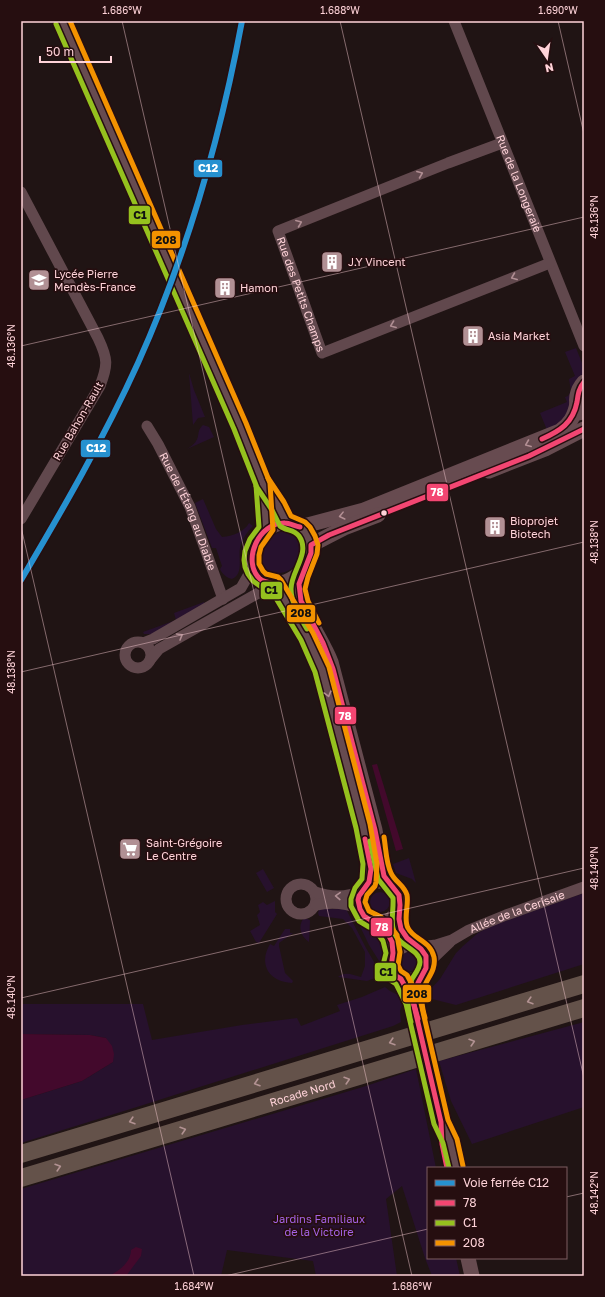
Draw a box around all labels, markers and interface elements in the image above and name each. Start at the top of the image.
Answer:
text: 1.686°W [102,4,142,16]
text: 1.688°W [320,4,360,16]
text: 1.690°W [538,4,578,16]
scale bar [40,38,111,64]
north arrow [527,38,567,78]
text: 50 m [46,44,74,59]
text: N [544,61,555,76]
street label: Rue de la Longeraie [494,133,545,234]
line badge: C12 [193,159,223,178]
text: C12 [198,161,218,174]
one-way arrow [416,171,423,179]
text: 48.136°N [588,195,600,239]
line badge: C1 [128,205,151,225]
text: C1 [133,208,147,221]
one-way arrow [295,219,302,227]
line badge: 208 [151,230,181,249]
text: 208 [156,233,176,246]
street label: Rue des Petits Champs [275,235,328,354]
building icon: J.Y Vincent [319,249,345,275]
place label: J.Y Vincent [348,255,406,268]
school or university icon: Lycée Pierre Mendès-France [26,267,52,293]
place label: Lycée Pierre Mendès-France [54,267,136,293]
one-way arrow [510,273,517,281]
building icon: Hamon [212,275,238,301]
place label: Hamon [240,281,278,294]
one-way arrow [389,321,396,329]
building icon: Asia Market [460,323,486,349]
text: 48.136°N [5,324,17,368]
place label: Asia Market [488,329,550,342]
street label: Rue Bahon-Rault [50,379,105,462]
line badge: C12 [80,439,111,458]
one-way arrow [525,440,532,448]
text: C12 [86,441,106,454]
street label: Rue de l'Étang au Diable [157,450,219,572]
line badge: 78 [426,483,449,502]
text: 78 [430,485,444,498]
unlabelled marker [379,508,389,518]
one-way arrow [338,511,345,519]
building icon: Bioprojet Biotech [482,514,508,540]
place label: Bioprojet Biotech [510,514,558,540]
text: 48.138°N [588,520,600,564]
line badge: C1 [260,581,283,600]
text: C1 [264,583,278,596]
line badge: 208 [286,604,316,623]
text: 208 [291,606,311,619]
one-way arrow [176,634,184,641]
text: 48.138°N [5,650,17,694]
one-way arrow [323,690,332,697]
line badge: 78 [334,706,357,725]
text: 78 [338,709,352,722]
supermarket icon: Saint-Grégoire Le Centre [117,836,143,862]
place label: Saint-Grégoire Le Centre [146,836,222,862]
text: 48.140°N [588,846,600,890]
street label: Allée de la Cerisaie [467,888,566,935]
one-way arrow [335,891,341,900]
line badge: 78 [370,917,393,937]
text: 78 [375,920,389,933]
line badge: C1 [374,962,397,982]
text: C1 [379,965,393,978]
text: 48.140°N [5,975,17,1019]
line badge: 208 [402,984,432,1003]
text: 208 [407,987,427,1000]
one-way arrow [526,996,533,1005]
one-way arrow [388,1037,395,1046]
one-way arrow [468,1038,475,1047]
street label: Rocade Nord [268,1076,337,1109]
one-way arrow [344,1076,351,1085]
one-way arrow [253,1078,260,1087]
one-way arrow [129,1116,136,1125]
one-way arrow [179,1126,186,1135]
one-way arrow [55,1163,62,1172]
legend [427,1167,567,1259]
text: 48.142°N [588,1171,600,1215]
text: Voie ferrée C12 [463,1175,549,1190]
text: 78 [463,1195,477,1210]
park label: Jardins Familiaux de la Victoire [273,1212,365,1238]
text: C1 [463,1215,477,1230]
text: 208 [463,1235,485,1250]
text: 1.684°W [174,1280,214,1292]
text: 1.686°W [392,1280,432,1292]

